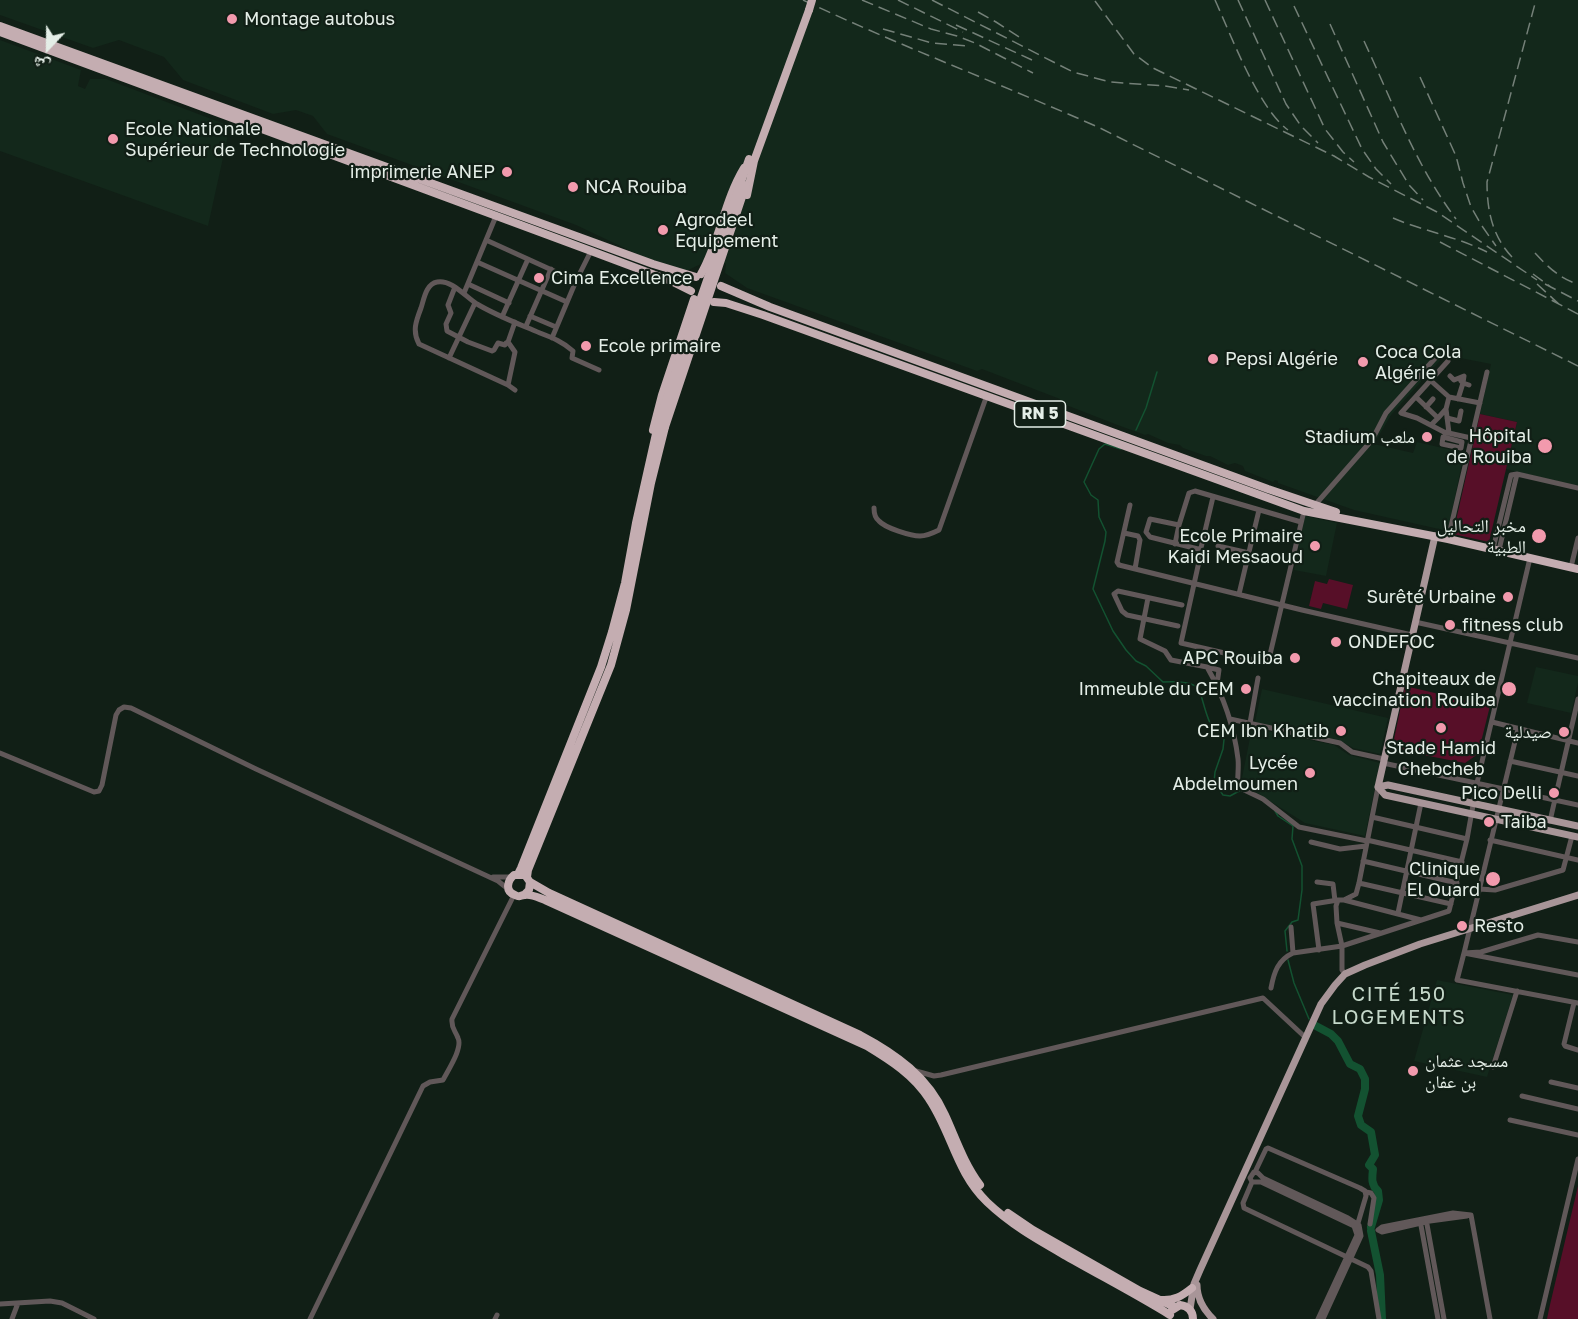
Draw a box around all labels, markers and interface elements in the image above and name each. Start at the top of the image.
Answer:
place label: Montage autobus [244,8,395,30]
marker: Montage autobus [225,12,239,26]
north arrow [18,18,78,78]
text: ش [30,52,53,77]
place label: Ecole Nationale Supérieur de Technologie [125,118,345,160]
marker: Ecole Nationale Supérieur de Technologie [106,132,120,146]
place label: imprimerie ANEP [350,161,495,183]
marker: imprimerie ANEP [500,165,514,179]
place label: NCA Rouiba [585,176,687,198]
marker: NCA Rouiba [566,180,580,194]
place label: Agrodeel Equipement [675,209,779,252]
marker: Agrodeel Equipement [656,223,670,237]
place label: Cima Excellence [551,267,693,289]
marker: Cima Excellence [532,271,546,285]
place label: Ecole primaire [598,335,721,357]
marker: Ecole primaire [579,339,593,353]
place label: Coca Cola Algérie [1375,341,1461,384]
place label: Pepsi Algérie [1225,348,1338,370]
marker: Pepsi Algérie [1206,352,1220,366]
marker: Coca Cola Algérie [1356,355,1370,369]
road number: RN 5 [1014,401,1066,427]
place label: Hôpital de Rouiba [1446,425,1532,468]
place label: Stadium ملعب [1304,426,1415,448]
marker: Stadium ملعب [1420,430,1434,444]
marker: Hôpital de Rouiba [1536,437,1554,455]
place label: مخبر التحاليل الطبية [1437,515,1526,558]
place label: Ecole Primaire Kaidi Messaoud [1167,525,1303,568]
marker: مخبر التحاليل الطبية [1530,527,1548,545]
marker: Ecole Primaire Kaidi Messaoud [1308,539,1322,553]
place label: Surêté Urbaine [1366,586,1496,608]
marker: Surêté Urbaine [1501,590,1515,604]
place label: fitness club [1462,614,1563,636]
marker: fitness club [1443,618,1457,632]
place label: ONDEFOC [1348,631,1435,653]
marker: ONDEFOC [1329,635,1343,649]
place label: APC Rouiba [1183,647,1283,669]
marker: APC Rouiba [1288,651,1302,665]
place label: Chapiteaux de vaccination Rouiba [1333,668,1496,710]
place label: Immeuble du CEM [1078,678,1234,700]
marker: Chapiteaux de vaccination Rouiba [1500,680,1518,698]
marker: Immeuble du CEM [1239,682,1253,696]
place label: CEM Ibn Khatib [1197,720,1329,742]
marker: Stade Hamid Chebcheb [1434,721,1448,735]
place label: صيدلية [1504,721,1552,743]
marker: CEM Ibn Khatib [1334,724,1348,738]
marker: صيدلية [1557,725,1571,739]
place label: Stade Hamid Chebcheb [1386,737,1496,780]
place label: Lycée Abdelmoumen [1173,752,1298,795]
marker: Lycée Abdelmoumen [1303,766,1317,780]
place label: Pico Delli [1461,782,1542,804]
marker: Pico Delli [1547,786,1561,800]
place label: Taiba [1501,811,1547,833]
marker: Taiba [1482,815,1496,829]
place label: Clinique El Ouard [1406,858,1480,900]
marker: Clinique El Ouard [1484,870,1502,888]
place label: Resto [1474,915,1524,937]
marker: Resto [1455,919,1469,933]
district label: CITÉ 150 LOGEMENTS [1332,983,1466,1030]
place label: مسجد عثمان بن عفان [1425,1050,1508,1092]
marker: مسجد عثمان بن عفان [1406,1064,1420,1078]

